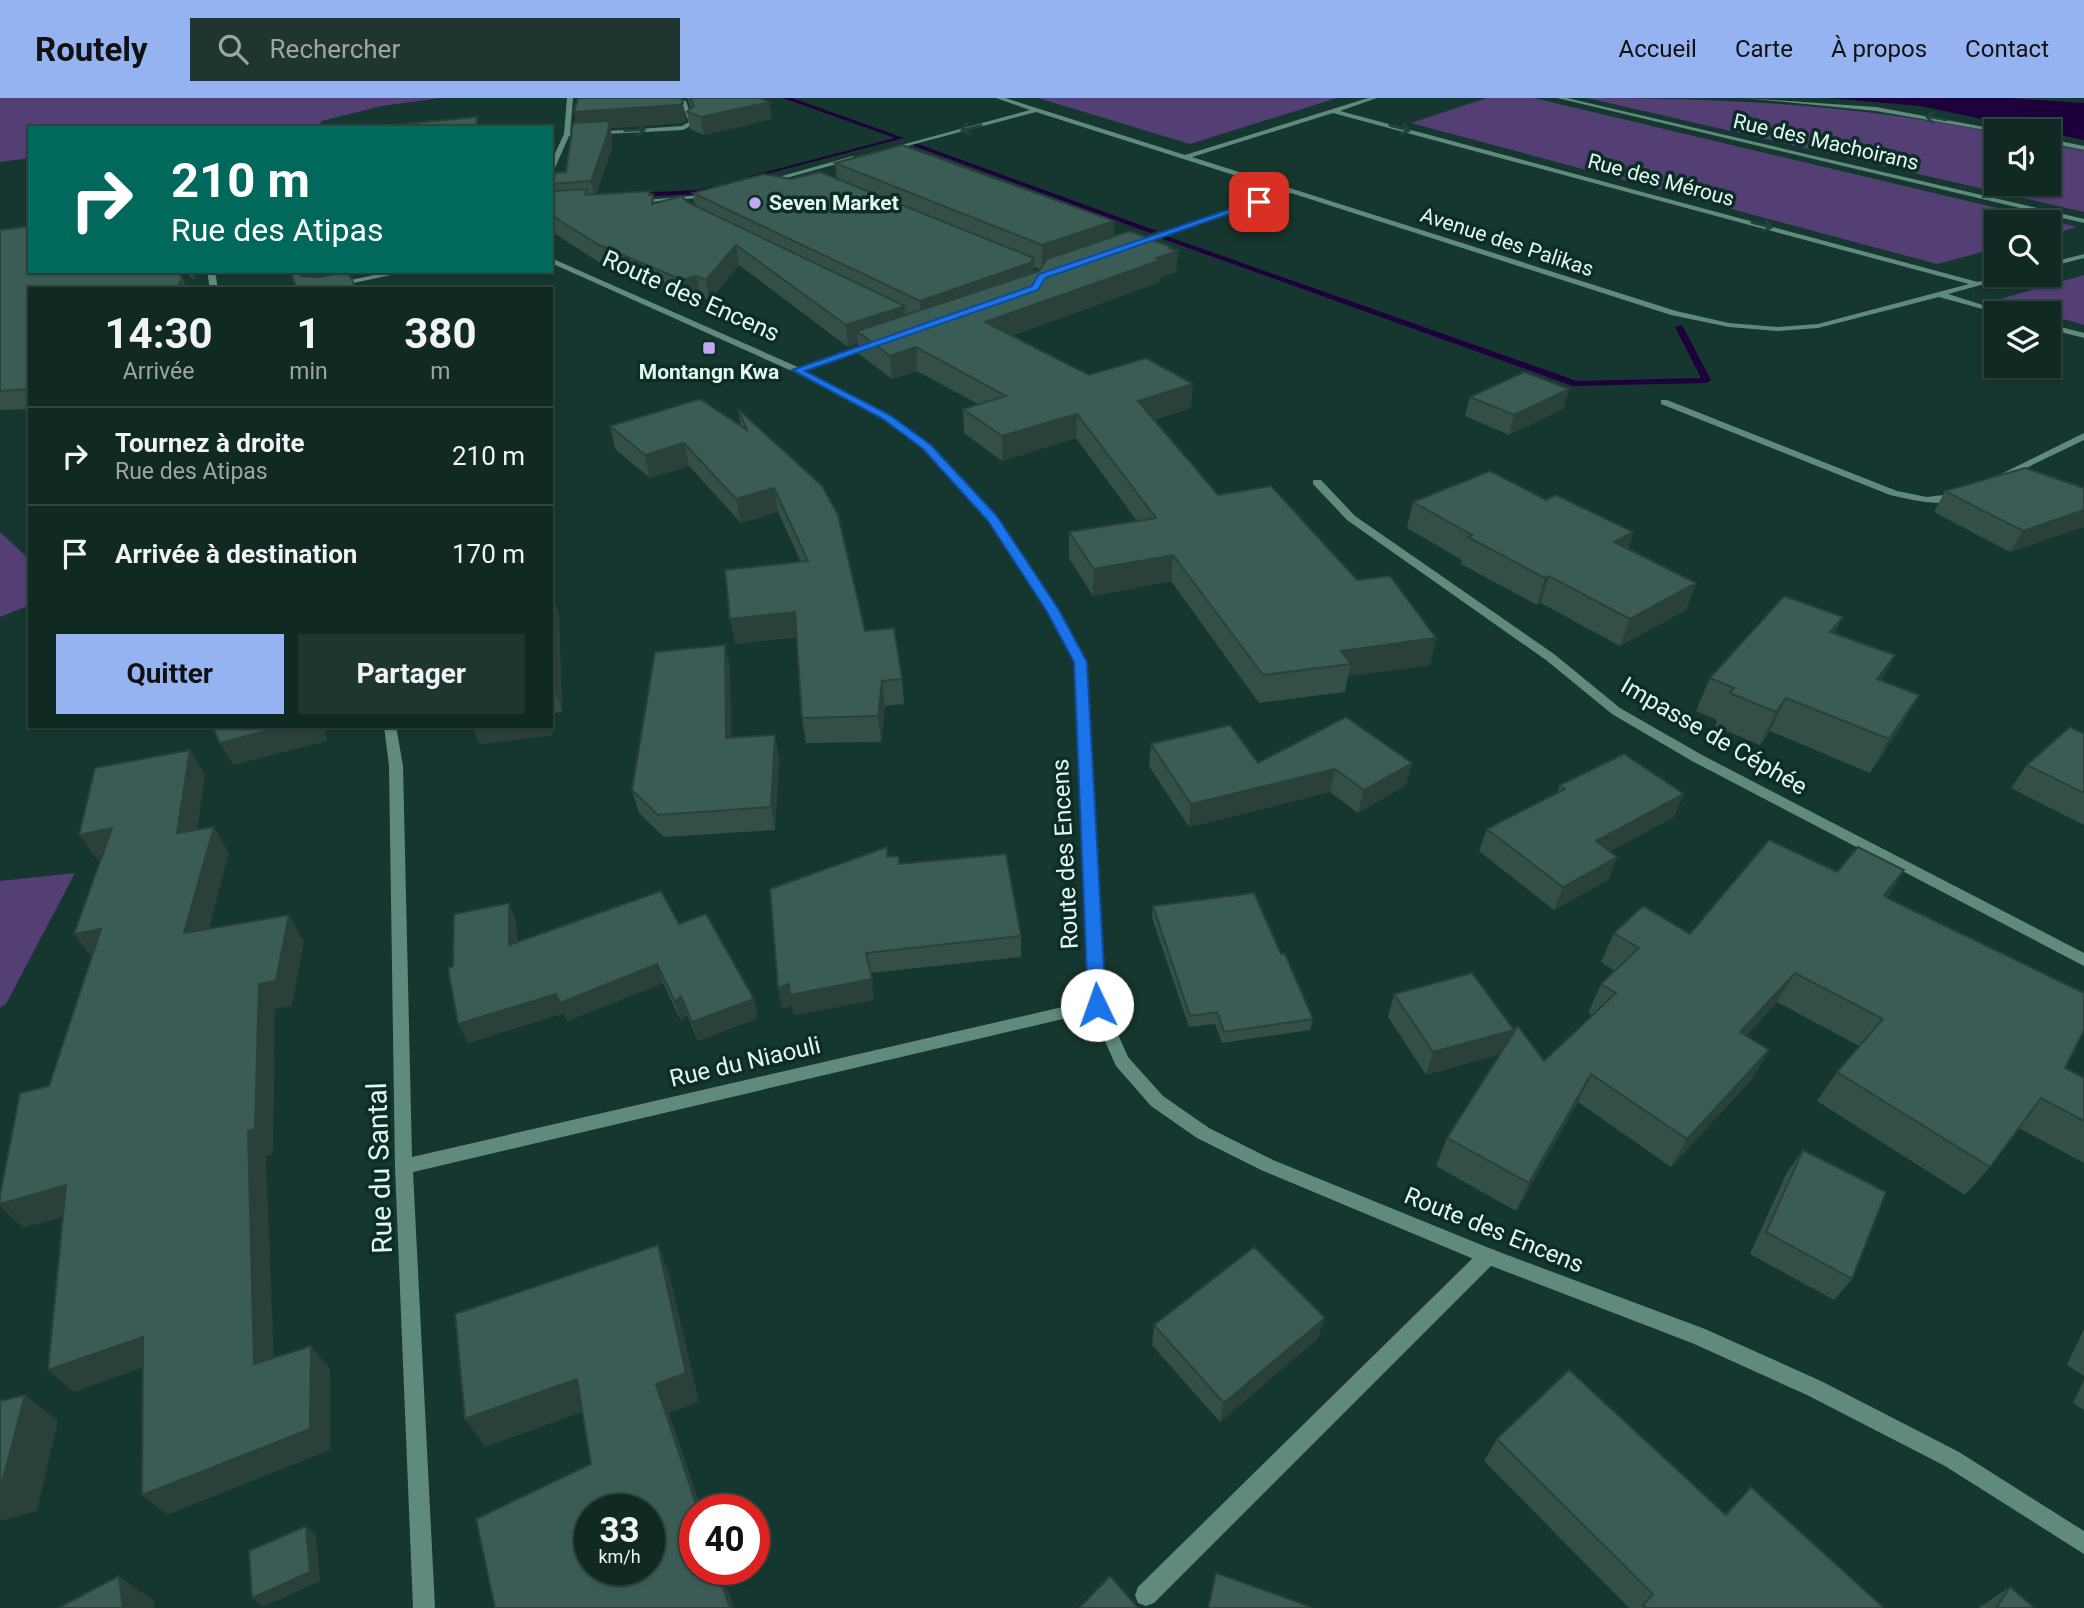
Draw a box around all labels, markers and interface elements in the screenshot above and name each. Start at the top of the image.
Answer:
search box [190,18,680,81]
text: Routely [35,30,148,69]
icon: search [214,30,252,68]
text: Rechercher [270,34,400,64]
text: Accueil [1618,35,1697,63]
text: Carte [1735,35,1793,63]
text: À propos [1831,35,1927,63]
text: Contact [1965,35,2049,63]
street label: Rue des Machoirans [1731,109,1921,175]
one-way arrow [1925,111,1948,124]
map controls [1984,119,2061,378]
button: sound [1984,119,2061,196]
one-way arrow [960,122,982,135]
one-way arrow [1388,122,1411,135]
one-way arrow [623,124,646,137]
street label: Rue des Mérous [1585,149,1737,211]
text: 210 m [171,152,310,209]
icon: right [56,154,147,245]
pin [1229,172,1289,232]
icon: arrive [1240,183,1278,221]
place label: Seven Market [769,191,899,215]
marker: Seven Market [747,195,763,211]
street label: Avenue des Palikas [1417,203,1597,281]
button: search [1984,210,2061,287]
text: Rue des Atipas [171,211,383,249]
one-way arrow [1750,219,1773,232]
street label: Route des Encens [598,244,784,348]
button: layers [1984,301,2061,378]
text: 14:30 [105,309,213,358]
text: 1 [296,309,321,358]
text: 380 [404,309,477,358]
marker: Montangn Kwa [701,340,717,356]
text: Arrivée [123,358,194,385]
text: min [289,358,328,385]
text: m [430,358,450,385]
place label: Montangn Kwa [639,360,779,384]
text: Tournez à droite [115,428,305,458]
icon: right [56,437,94,475]
text: 210 m [452,441,525,471]
text: Rue des Atipas [115,458,268,485]
icon: arrive [56,535,94,573]
text: Arrivée à destination [115,539,357,569]
text: 170 m [452,539,525,569]
button: Quitter [56,634,284,714]
button: Partager [298,634,525,714]
street label: Impasse de Céphée [1616,671,1812,801]
street label: Route des Encens [1046,758,1084,950]
position arrow [1060,968,1134,1042]
street label: Rue du Niaouli [667,1031,823,1093]
street label: Rue du Santal [360,1082,399,1254]
street label: Route des Encens [1400,1181,1588,1279]
speed limit sign: 40 [679,1494,770,1585]
text: 33 [599,1510,640,1551]
text: km/h [598,1546,641,1567]

